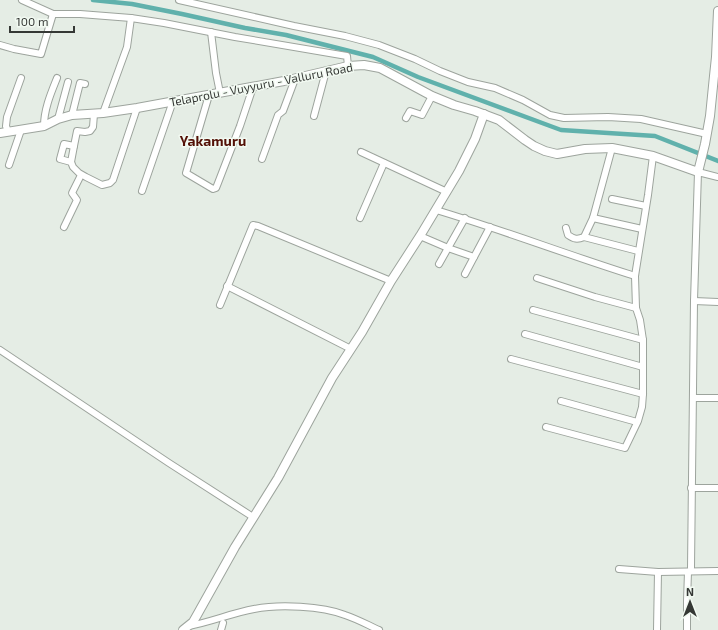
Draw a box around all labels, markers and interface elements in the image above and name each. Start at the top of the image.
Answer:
scale bar [10,8,74,34]
text: 100 m [16,14,48,28]
street label: Telaprolu - Vuyyuru - Valluru Road [168,59,354,109]
district label: Yakamuru [180,132,246,149]
north arrow [670,582,710,622]
text: N [686,585,694,598]

